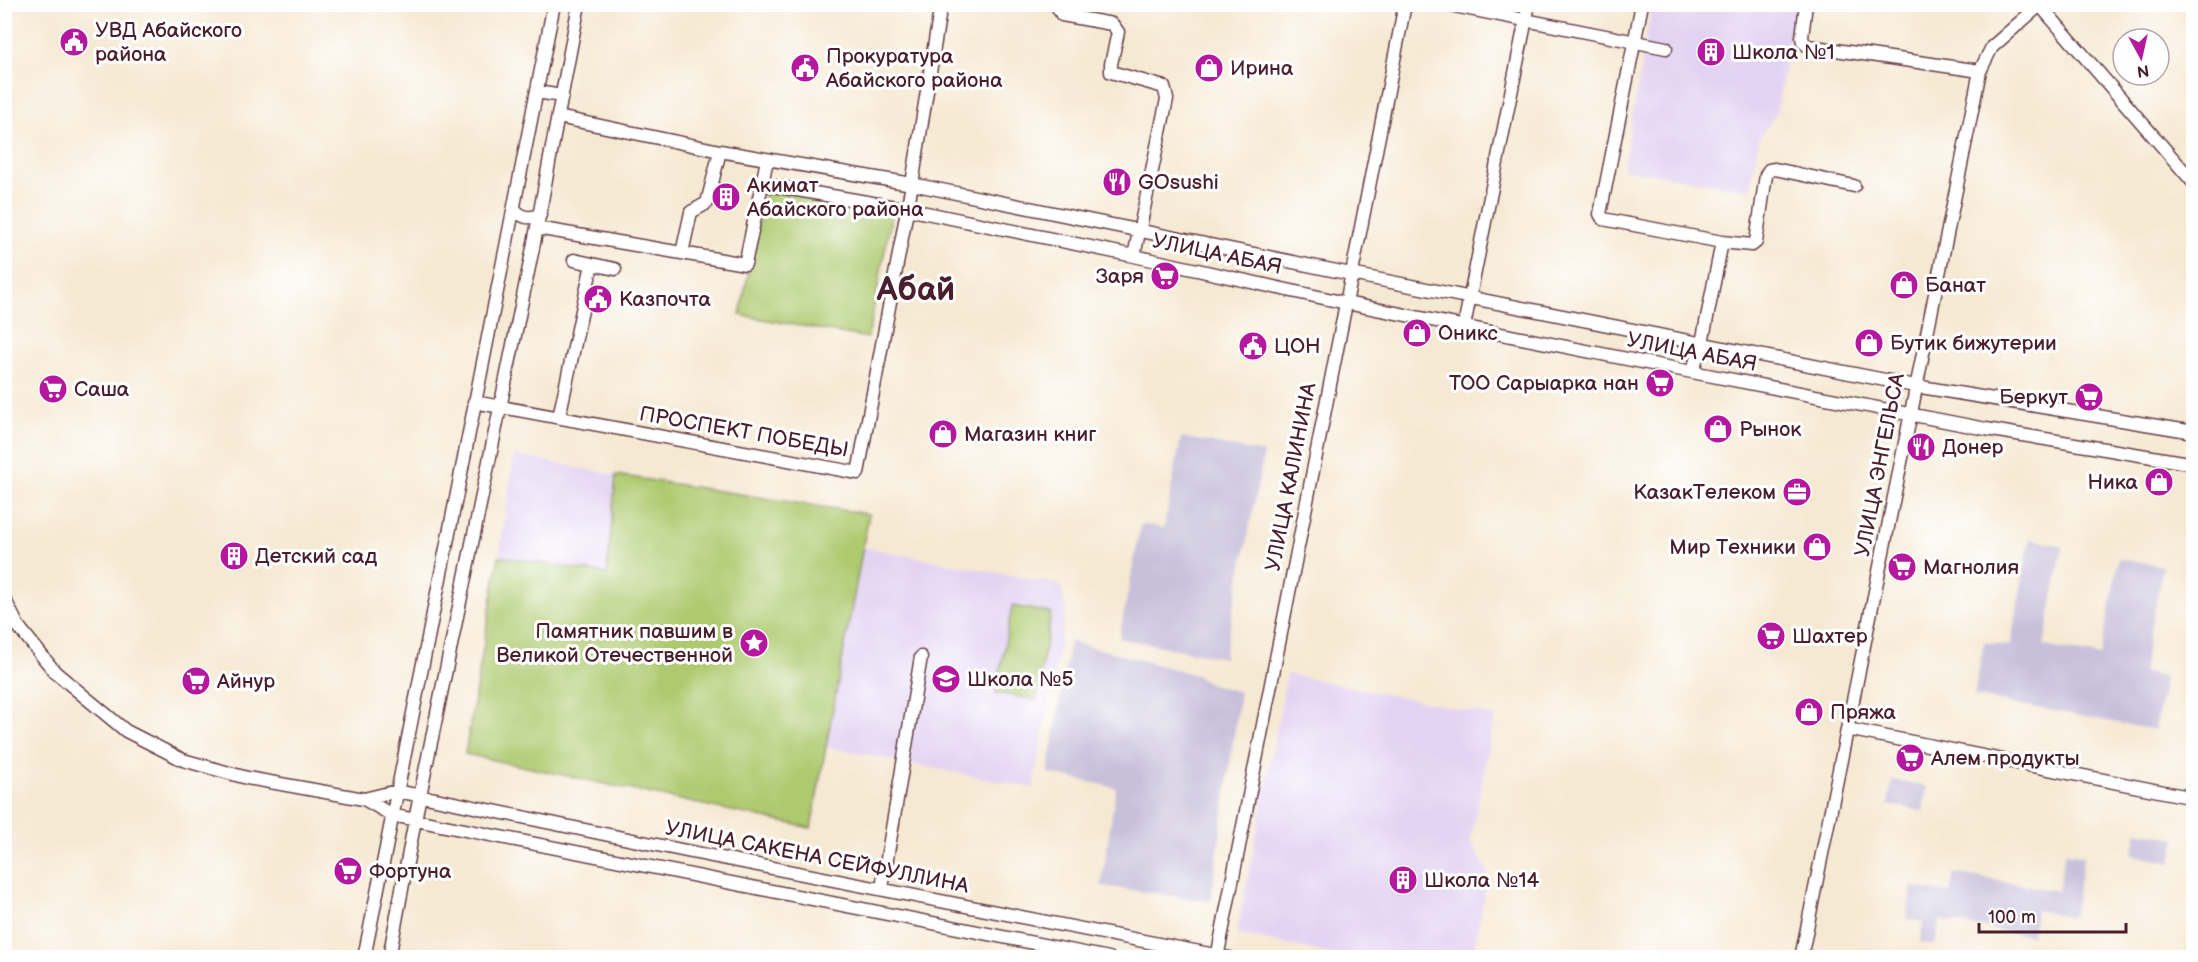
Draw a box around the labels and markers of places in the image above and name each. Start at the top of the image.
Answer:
place label: УВД Абайского района [95,18,242,67]
public building icon: УВД Абайского района [58,26,90,58]
building icon: Школа №1 [1695,36,1727,68]
place label: Школа №1 [1732,40,1835,65]
place label: Прокуратура Абайского района [825,44,1003,93]
public building icon: Прокуратура Абайского района [789,52,821,84]
shop icon: Ирина [1193,52,1225,84]
place label: Ирина [1230,56,1294,81]
restaurant icon: GOsushi [1101,166,1133,198]
place label: GOsushi [1138,170,1219,195]
place label: Акимат Абайского района [746,173,924,222]
building icon: Акимат Абайского района [710,181,742,213]
supermarket icon: Заря [1149,260,1181,292]
place label: Заря [1096,264,1144,289]
shop icon: Банат [1888,269,1920,301]
place label: Банат [1925,273,1986,298]
public building icon: Казпочта [582,283,614,315]
place label: Казпочта [619,287,711,312]
shop icon: Оникс [1401,317,1433,349]
place label: Оникс [1438,321,1498,346]
shop icon: Бутик бижутерии [1853,327,1885,359]
public building icon: ЦОН [1237,330,1269,362]
place label: Бутик бижутерии [1890,331,2057,356]
place label: ЦОН [1274,334,1321,359]
supermarket icon: ТОО Сарыарка нан [1644,367,1676,399]
place label: ТОО Сарыарка нан [1449,371,1639,396]
supermarket icon: Саша [37,373,69,405]
place label: Саша [74,377,130,402]
supermarket icon: Беркут [2073,381,2105,413]
place label: Беркут [1999,385,2068,410]
shop icon: Рынок [1702,413,1734,445]
place label: Рынок [1739,417,1801,442]
shop icon: Магазин книг [927,418,959,450]
place label: Магазин книг [964,422,1096,447]
restaurant icon: Донер [1905,431,1937,463]
place label: Донер [1942,435,2003,460]
shop icon: Ника [2143,466,2175,498]
place label: Ника [2087,470,2139,495]
office icon: КазакТелеком [1781,476,1813,508]
place label: КазакТелеком [1633,480,1776,505]
shop icon: Мир Техники [1801,531,1833,563]
place label: Мир Техники [1669,535,1796,560]
building icon: Детский сад [218,540,250,572]
place label: Детский сад [255,544,377,569]
supermarket icon: Магнолия [1886,551,1918,583]
place label: Магнолия [1923,555,2019,580]
place label: Памятник павшим в Великой Отечественной [496,619,733,668]
supermarket icon: Шахтер [1755,620,1787,652]
place label: Шахтер [1792,624,1868,649]
place icon: Памятник павшим в Великой Отечественной [738,627,770,659]
school or university icon: Школа №5 [930,663,962,695]
supermarket icon: Айнур [180,665,212,697]
place label: Школа №5 [967,667,1073,692]
place label: Айнур [216,669,275,694]
shop icon: Пряжа [1793,696,1825,728]
place label: Пряжа [1830,700,1896,725]
supermarket icon: Алем продукты [1894,742,1926,774]
place label: Алем продукты [1930,746,2080,771]
supermarket icon: Фортуна [332,855,364,887]
place label: Фортуна [369,859,452,884]
building icon: Школа №14 [1387,864,1419,896]
place label: Школа №14 [1424,868,1540,893]

